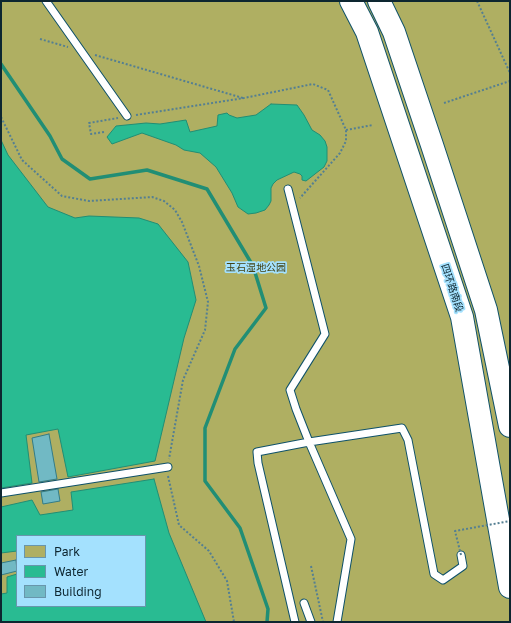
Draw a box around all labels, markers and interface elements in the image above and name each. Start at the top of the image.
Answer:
park label: 玉石湿地公园 [226,262,286,274]
street label: 四环路南段 [439,262,465,314]
legend [16,535,146,607]
text: Park [54,544,80,559]
text: Water [54,564,88,579]
text: Building [54,584,102,599]

